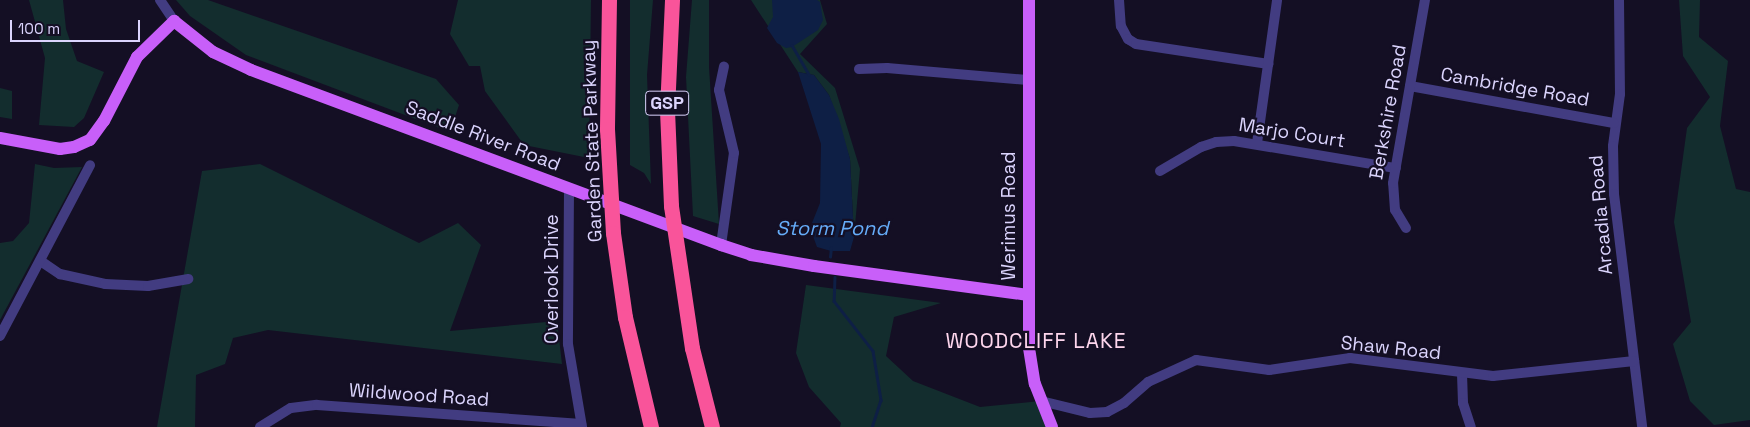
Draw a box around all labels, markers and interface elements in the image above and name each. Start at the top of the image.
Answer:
scale bar [12,10,142,42]
text: 100 m [18,19,60,38]
street label: Garden State Parkway [577,39,607,243]
street label: Berkshire Road [1365,43,1411,181]
street label: Cambridge Road [1439,63,1591,111]
road number: GSP [644,88,690,119]
street label: Saddle River Road [402,96,564,176]
street label: Marjo Court [1237,113,1347,153]
street label: Werimus Road [998,152,1020,280]
street label: Arcadia Road [1584,154,1618,276]
street label: Overlook Drive [541,214,563,344]
water label: Storm Pond [776,216,888,240]
district label: WOODCLIFF LAKE [944,328,1128,354]
street label: Shaw Road [1340,331,1442,365]
street label: Wildwood Road [348,379,490,411]

